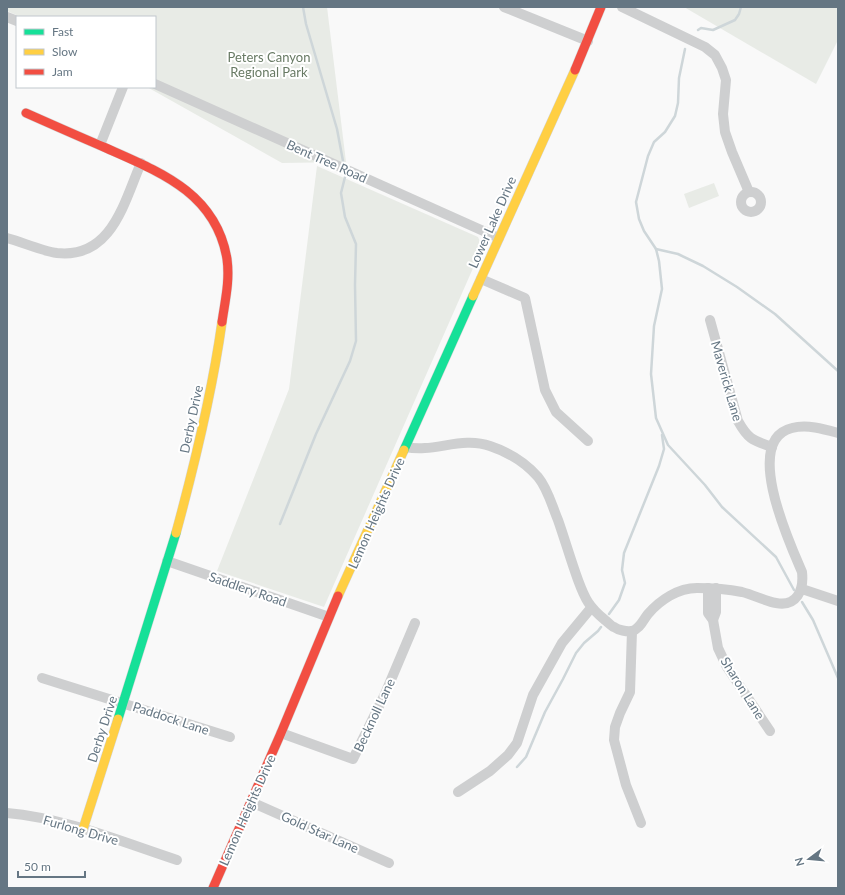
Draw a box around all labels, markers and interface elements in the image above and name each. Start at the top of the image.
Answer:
legend [16,16,156,88]
text: Fast [52,24,74,39]
text: Slow [52,44,78,59]
park label: Peters Canyon Regional Park [228,49,310,80]
text: Jam [52,64,73,79]
street label: Bent Tree Road [284,136,370,186]
street label: Lower Lake Drive [465,173,519,270]
street label: Maverick Lane [708,339,746,423]
street label: Derby Drive [176,383,206,455]
street label: Lemon Heights Drive [344,455,408,571]
street label: Saddlery Road [207,568,289,610]
street label: Sharon Lane [718,654,768,722]
street label: Becknoll Lane [350,676,398,754]
street label: Derby Drive [84,693,120,764]
street label: Paddock Lane [131,698,211,738]
street label: Lemon Heights Drive [215,752,279,868]
street label: Gold Star Lane [279,808,361,856]
street label: Furlong Drive [41,812,121,848]
north arrow [789,839,829,879]
scale bar [18,853,85,879]
text: N [791,856,806,868]
text: 50 m [24,859,51,874]

